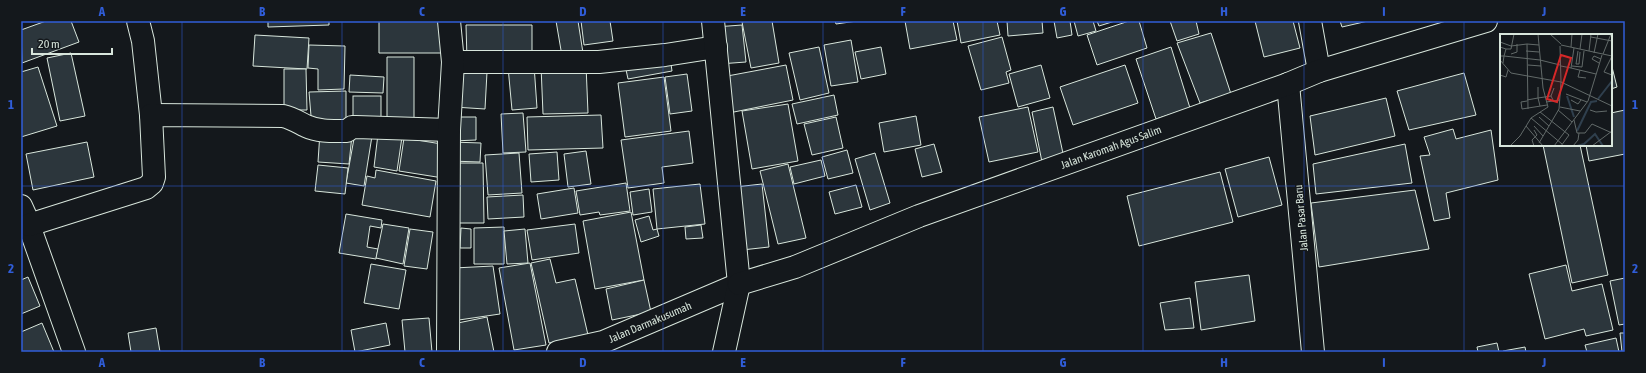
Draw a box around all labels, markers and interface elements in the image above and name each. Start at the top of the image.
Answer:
text: A [98,4,106,19]
text: B [259,4,266,19]
text: C [419,4,425,19]
text: D [579,4,587,19]
text: E [740,4,746,19]
text: F [900,4,906,19]
text: G [1060,4,1067,19]
text: H [1220,4,1228,19]
text: I [1382,4,1386,19]
text: J [1541,4,1546,19]
scale bar [32,30,112,56]
inset map [1500,34,1612,146]
text: 20 m [38,37,60,51]
text: 1 [8,97,14,112]
text: 1 [1632,97,1638,112]
street label: Jalan Karomah Agus Salim [1059,123,1163,171]
street label: Jalan Pasar Baru [1292,184,1310,252]
text: 2 [8,261,14,276]
text: 2 [1632,261,1638,276]
street label: Jalan Darmakusumah [607,299,693,345]
text: A [98,355,106,370]
text: B [259,355,266,370]
text: C [419,355,425,370]
text: D [579,355,587,370]
text: E [740,355,746,370]
text: F [900,355,906,370]
text: G [1060,355,1067,370]
text: H [1220,355,1228,370]
text: I [1382,355,1386,370]
text: J [1541,355,1546,370]

